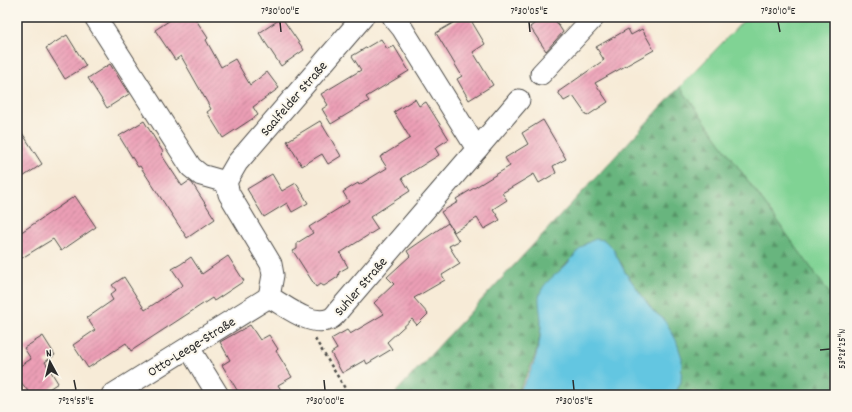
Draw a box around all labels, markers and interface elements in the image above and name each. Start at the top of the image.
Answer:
text: 7°30'00"E [261,5,299,19]
text: 7°30'05"E [510,5,548,19]
text: 7°30'10"E [761,5,796,19]
street label: Saalfelder Straße [256,57,333,141]
street label: Suhler Straße [330,253,393,321]
street label: Otto-Leege-Straße [144,313,240,383]
text: 53°28'25"N [836,329,850,369]
north arrow [30,342,70,382]
text: N [45,346,53,362]
text: 7°29'55"E [58,395,94,409]
text: 7°30'00"E [306,395,344,409]
text: 7°30'05"E [555,395,593,409]

